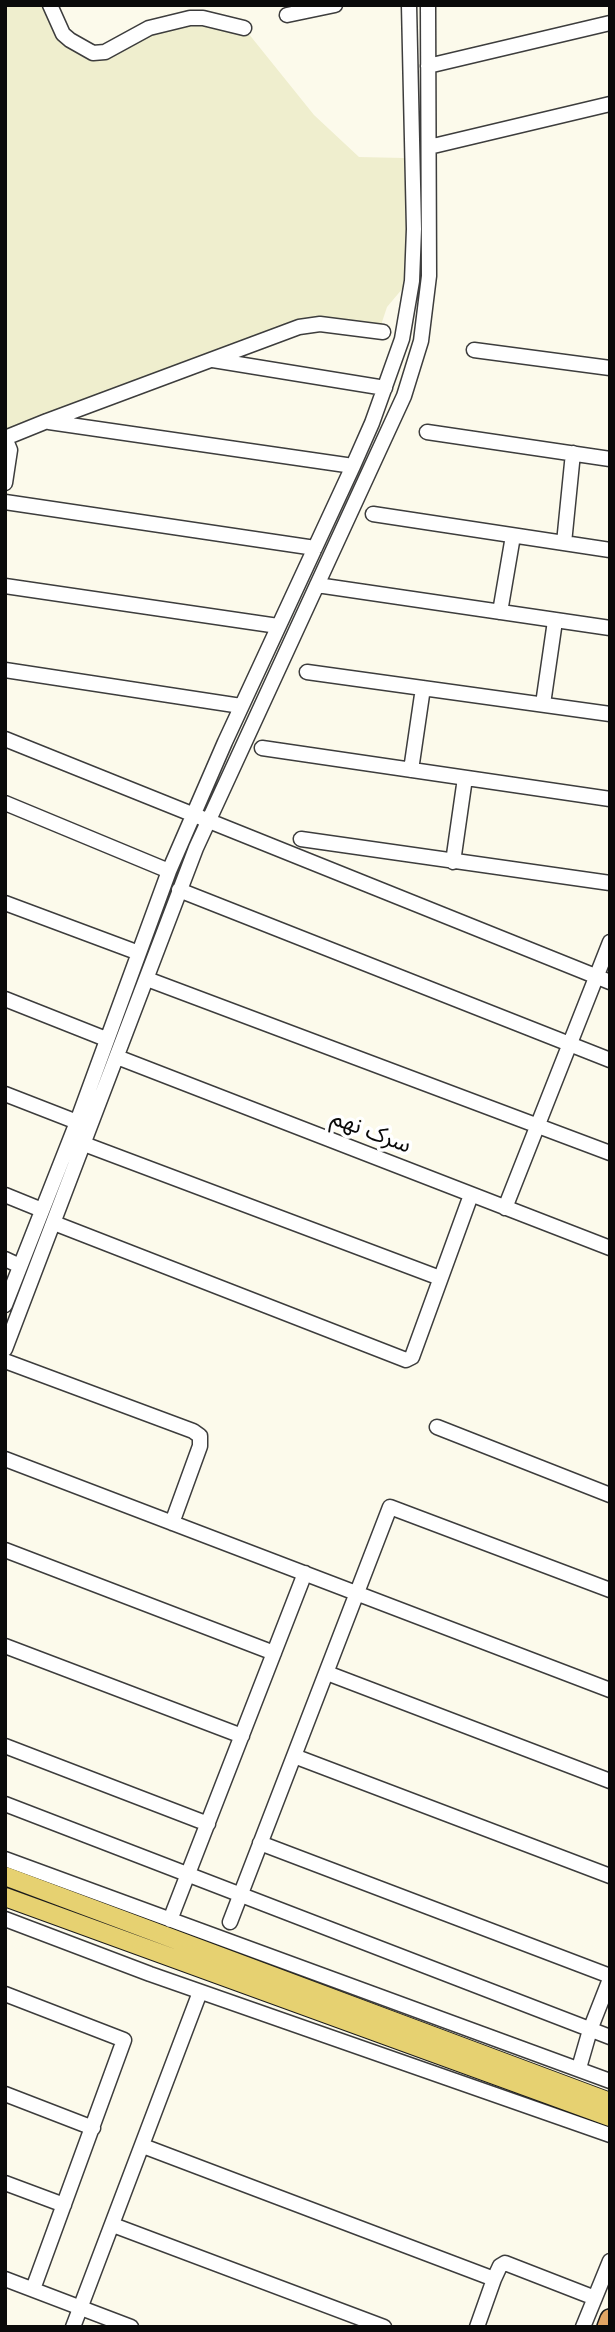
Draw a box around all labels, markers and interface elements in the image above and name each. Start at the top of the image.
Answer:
street label: سرک نهم [327,1104,415,1160]

